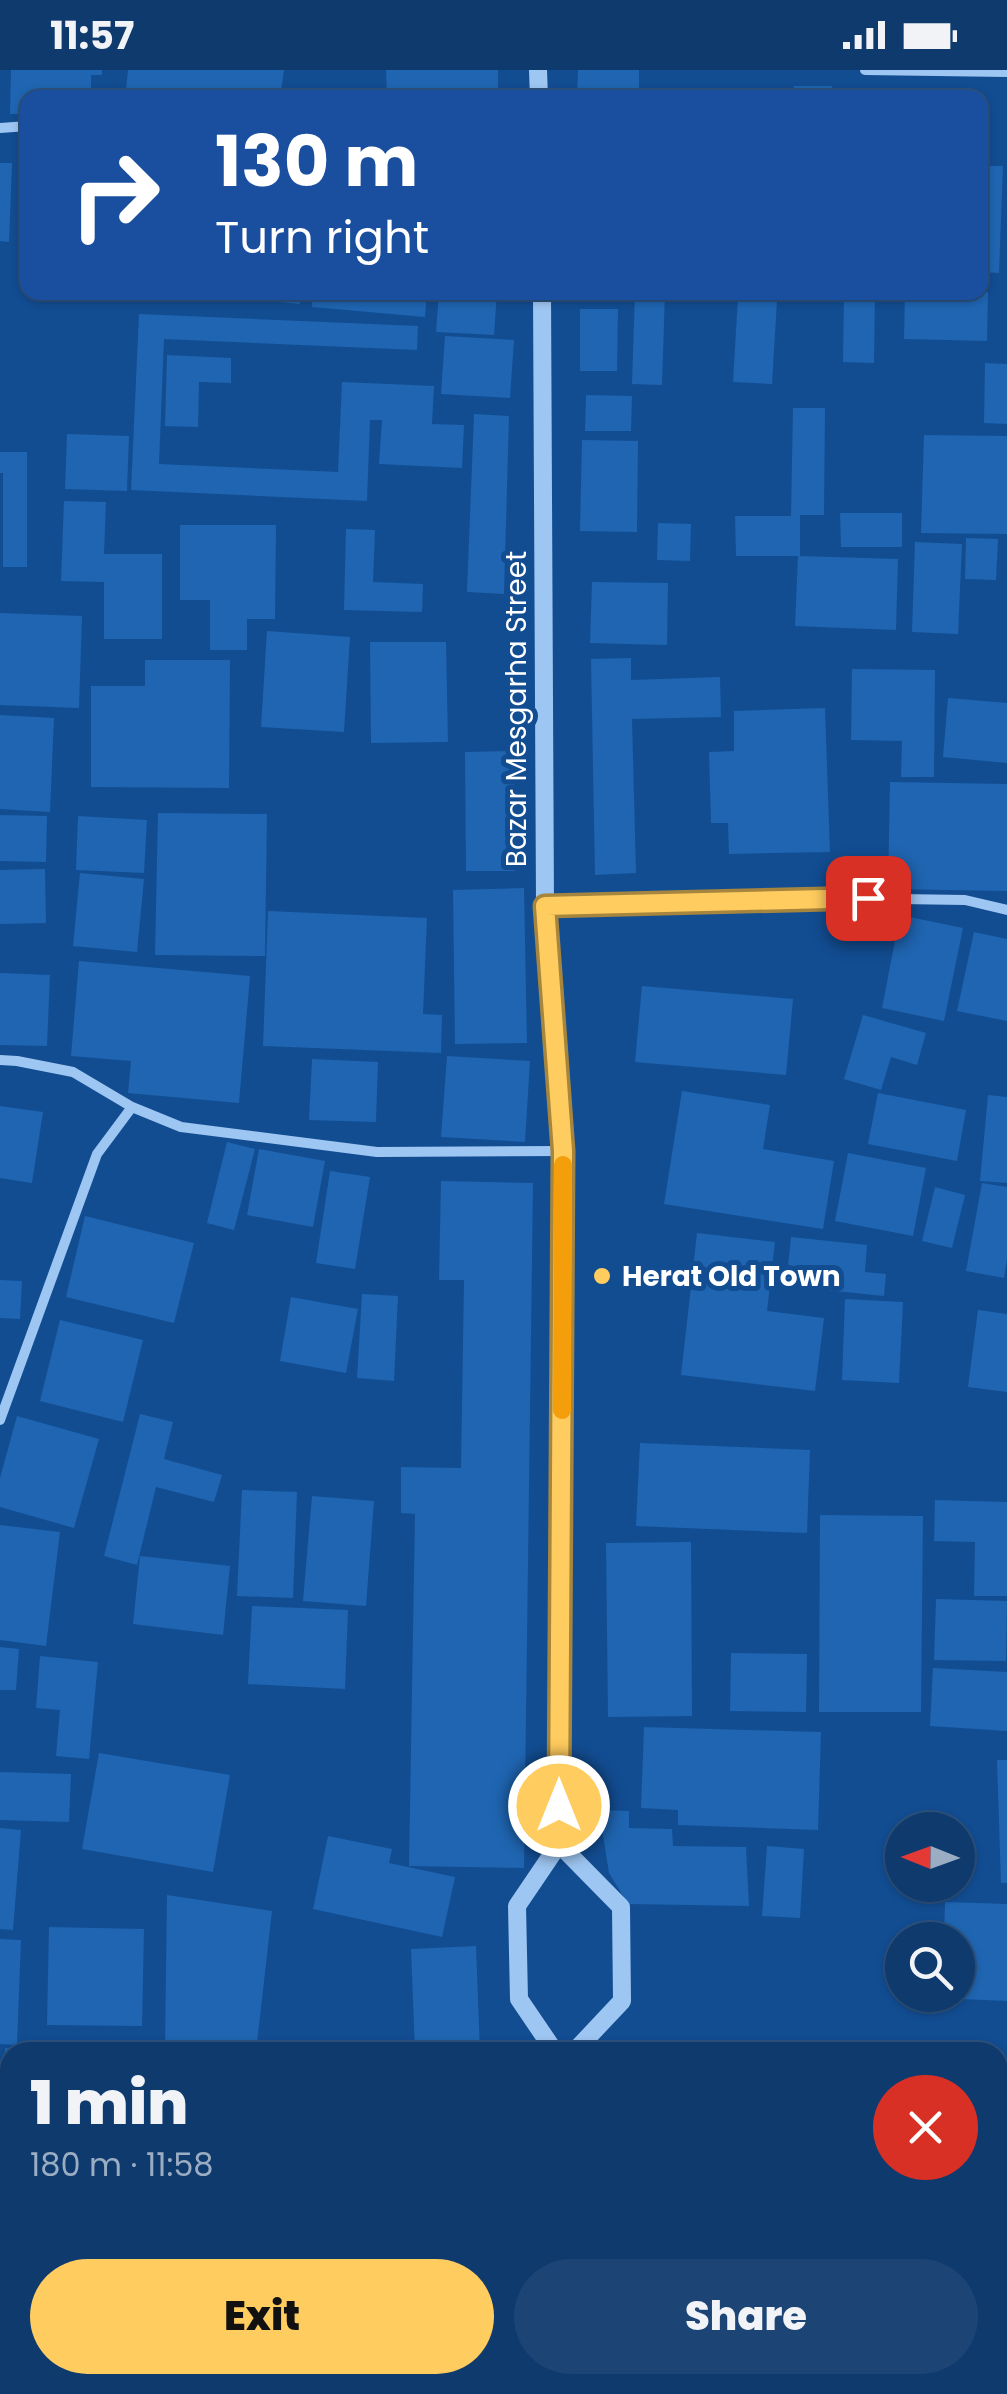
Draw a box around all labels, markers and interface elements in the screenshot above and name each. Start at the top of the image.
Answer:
text: 11:57 [50,9,134,62]
text: 130 m [215,112,418,211]
icon: right [50,130,180,260]
text: Turn right [215,206,429,269]
street label: Bazar Mesgarha Street [497,551,536,867]
pin [826,856,911,941]
icon: arrive [841,871,896,926]
place label: Herat Old Town [622,1257,841,1296]
marker: Herat Old Town [591,1265,613,1287]
position arrow [507,1754,611,1858]
north arrow [885,1812,975,1902]
map controls [885,1812,975,2012]
button: search [885,1922,975,2012]
text: 1 min [30,2061,188,2145]
button: close [873,2075,978,2180]
text: 180 m · 11:58 [30,2142,214,2187]
button: Exit [30,2259,494,2374]
button: Share [514,2259,978,2374]

